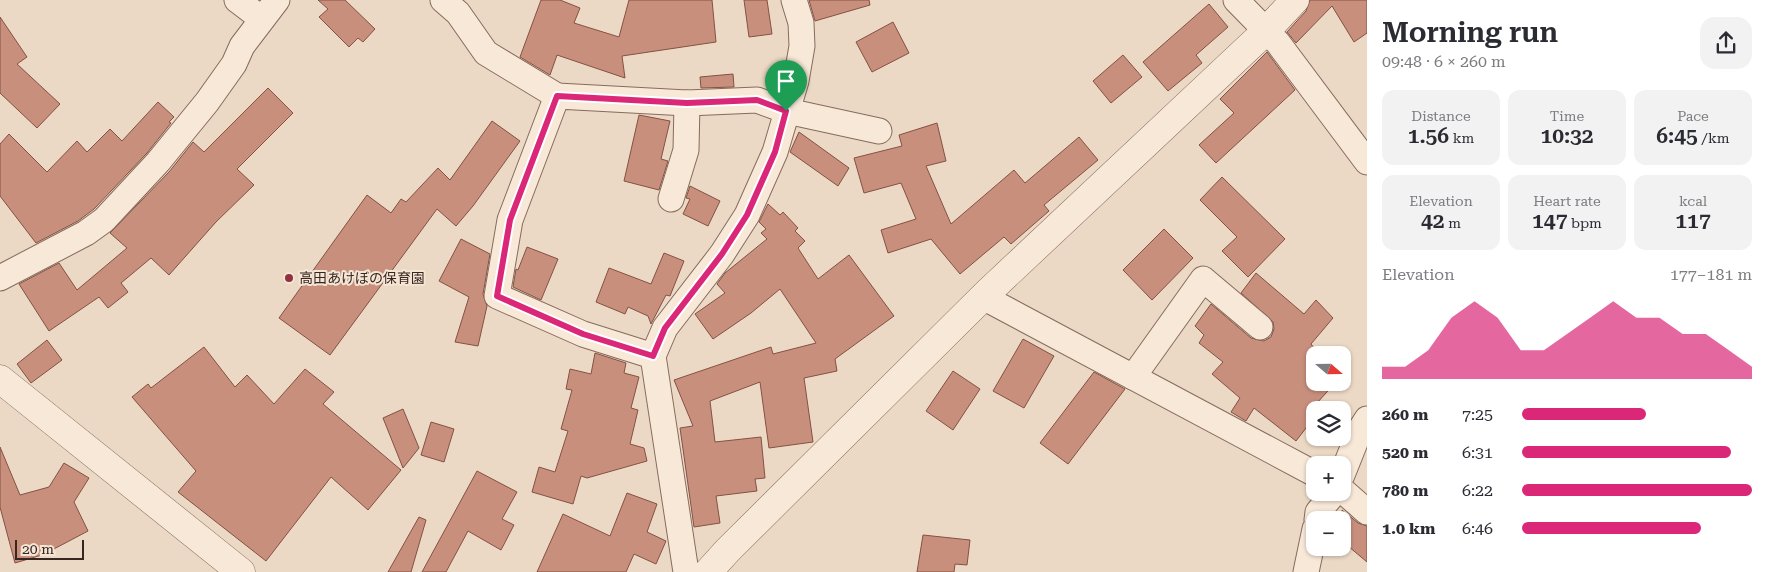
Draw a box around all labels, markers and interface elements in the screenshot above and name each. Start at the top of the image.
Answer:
text: Morning run [1382,16,1558,49]
button: share [1700,17,1752,69]
text: 09:48 · 6 × 260 m [1382,52,1506,71]
pin [765,60,807,111]
icon: arrive [772,67,800,95]
text: Distance [1411,108,1471,124]
text: Time [1550,108,1584,124]
text: Pace [1677,108,1709,124]
text: 1.56 [1408,124,1449,148]
text: 10:32 [1540,124,1594,148]
text: 6:45 [1656,124,1698,148]
text: km [1449,130,1474,146]
text: /km [1698,130,1730,146]
text: Elevation [1409,193,1473,209]
text: Heart rate [1533,193,1601,209]
text: kcal [1679,193,1707,209]
text: 42 [1421,209,1445,233]
text: 147 [1532,209,1567,233]
text: 117 [1675,209,1711,233]
text: m [1445,215,1461,231]
text: bpm [1567,215,1602,231]
text: Elevation [1382,265,1455,284]
text: 177–181 m [1670,265,1752,284]
place label: 高田あけぼの保育園 [299,270,425,286]
marker: 高田あけぼの保育園 [283,272,295,284]
north arrow [1306,346,1351,391]
map controls [1306,346,1351,556]
button: layers [1306,401,1351,446]
text: 260 m [1382,405,1428,424]
text: 7:25 [1462,405,1493,424]
text: 520 m [1382,443,1428,462]
text: 6:31 [1462,443,1493,462]
button: + [1306,456,1351,501]
text: 780 m [1382,481,1428,500]
text: 6:22 [1462,481,1493,500]
button: − [1306,511,1351,556]
text: 1.0 km [1382,519,1435,538]
text: 6:46 [1462,519,1493,538]
scale bar [15,537,84,560]
text: 20 m [22,541,54,557]

